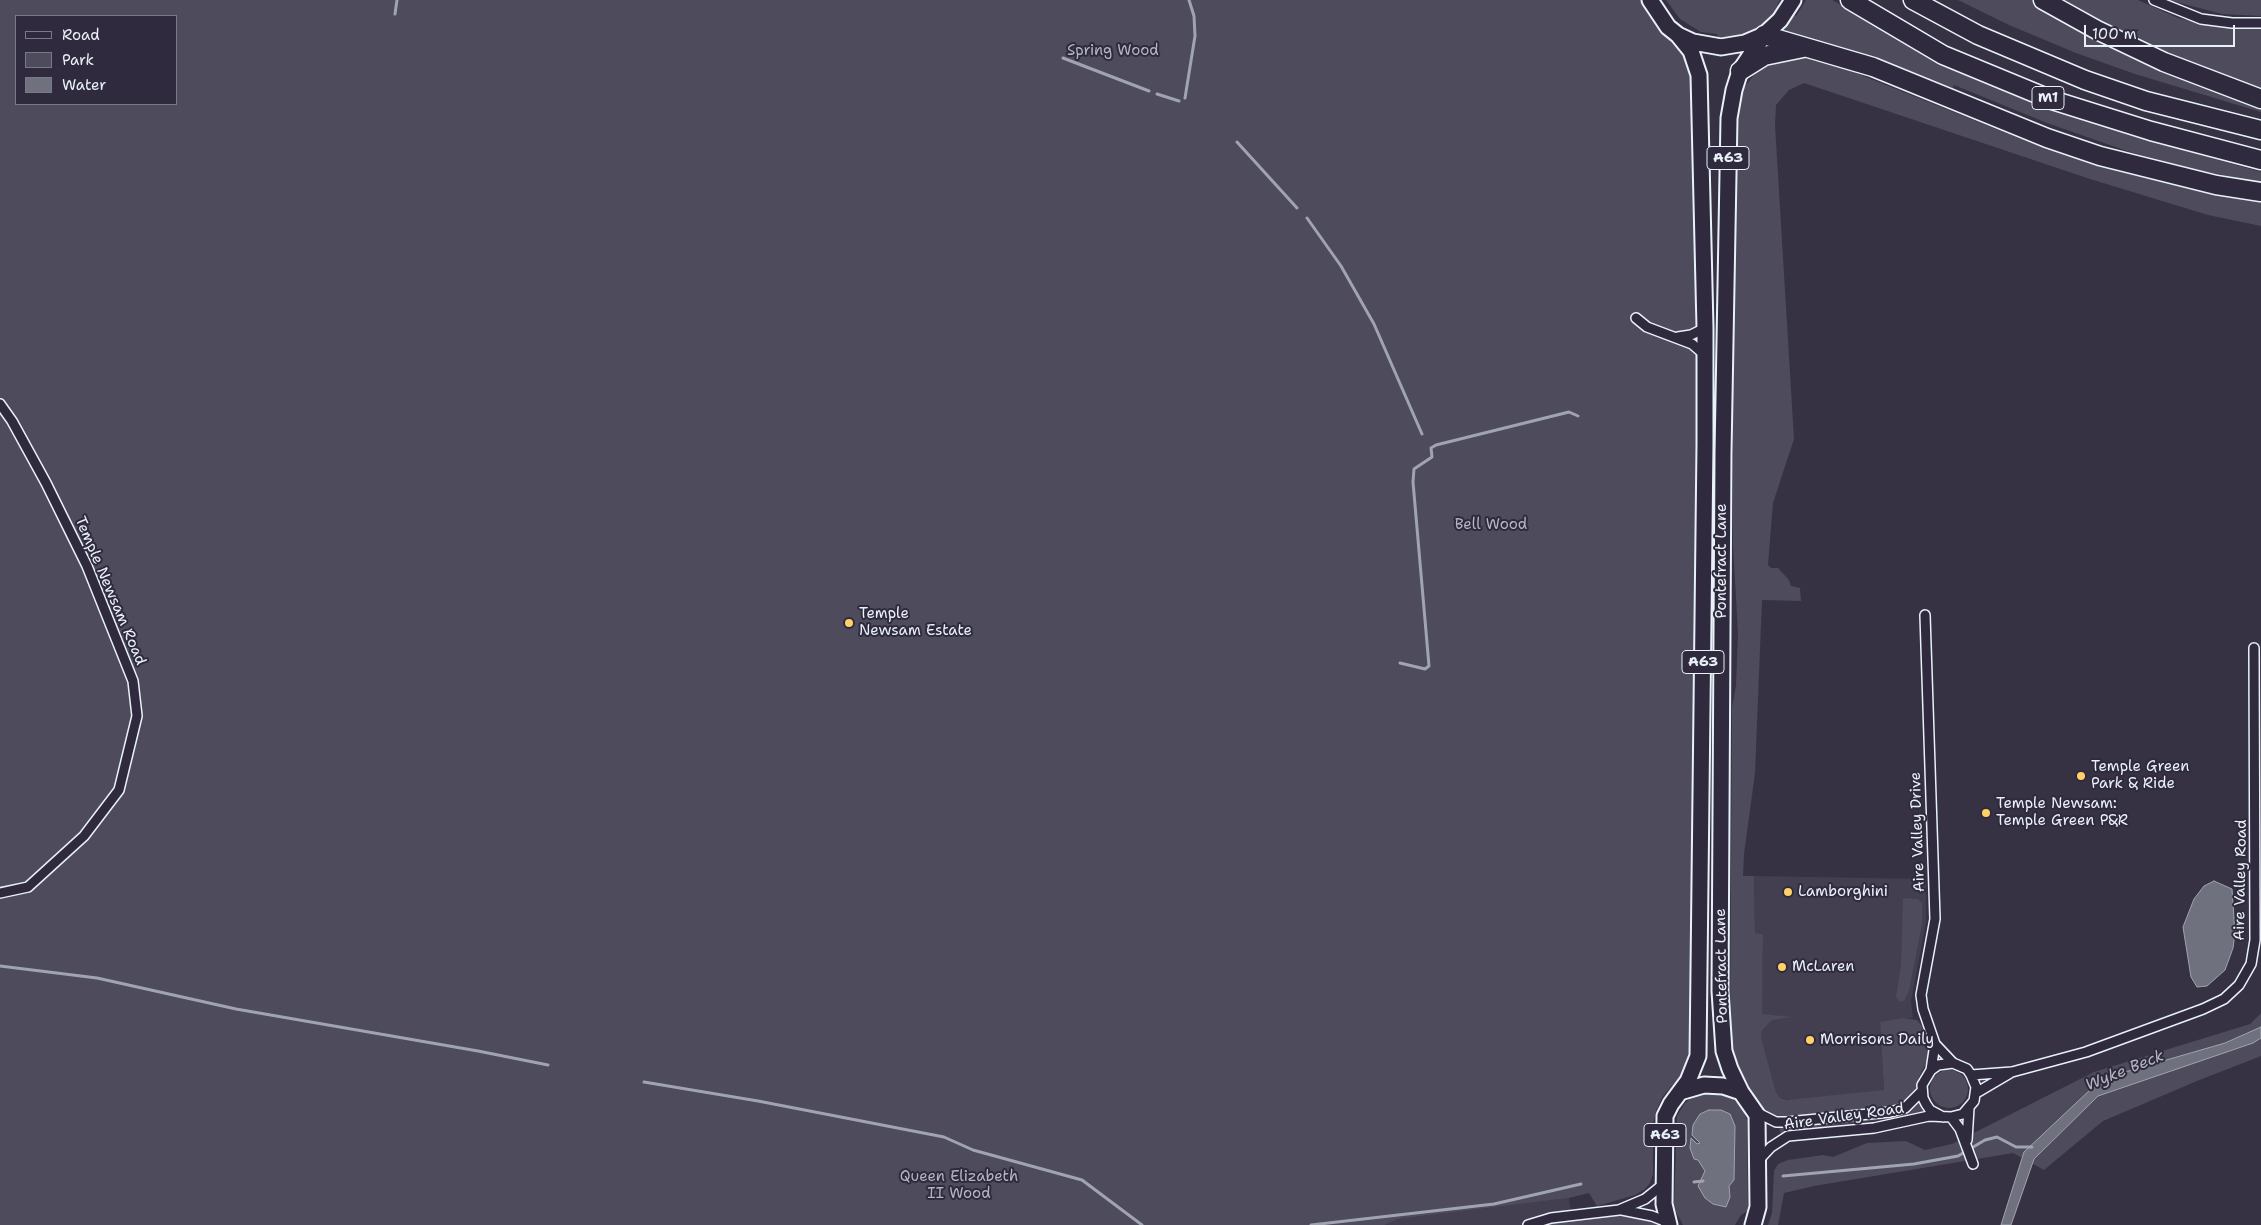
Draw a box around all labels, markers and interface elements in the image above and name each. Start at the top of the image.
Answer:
legend [15,15,178,105]
scale bar [2086,15,2237,47]
text: 100 m [2092,24,2137,44]
text: Road [62,25,100,45]
park label: Spring Wood [1067,42,1159,60]
text: Park [62,50,94,70]
text: Water [62,75,106,95]
road number: M1 [2032,86,2064,110]
road number: A63 [1707,146,1749,170]
street label: Pontefract Lane [1713,503,1731,619]
street label: Temple Newsam Road [71,514,149,668]
park label: Bell Wood [1455,516,1527,534]
place label: Temple Newsam Estate [859,605,972,640]
marker: Temple Newsam Estate [843,617,855,629]
road number: A63 [1682,650,1724,674]
place label: Temple Green Park & Ride [2091,758,2190,793]
marker: Temple Green Park & Ride [2075,770,2087,782]
street label: Aire Valley Drive [1907,771,1929,893]
place label: Temple Newsam: Temple Green P&R [1996,795,2128,830]
marker: Temple Newsam: Temple Green P&R [1980,807,1992,819]
street label: Aire Valley Road [2231,819,2251,941]
place label: Lamborghini [1798,883,1888,901]
marker: Lamborghini [1782,886,1794,898]
street label: Pontefract Lane [1712,908,1732,1024]
place label: McLaren [1792,958,1854,976]
marker: McLaren [1776,961,1788,973]
place label: Morrisons Daily [1820,1031,1934,1049]
marker: Morrisons Daily [1804,1034,1816,1046]
water label: Wyke Beck [2083,1047,2167,1095]
street label: Aire Valley Road [1783,1100,1905,1134]
road number: A63 [1644,1124,1686,1146]
park label: Queen Elizabeth II Wood [900,1168,1018,1203]

